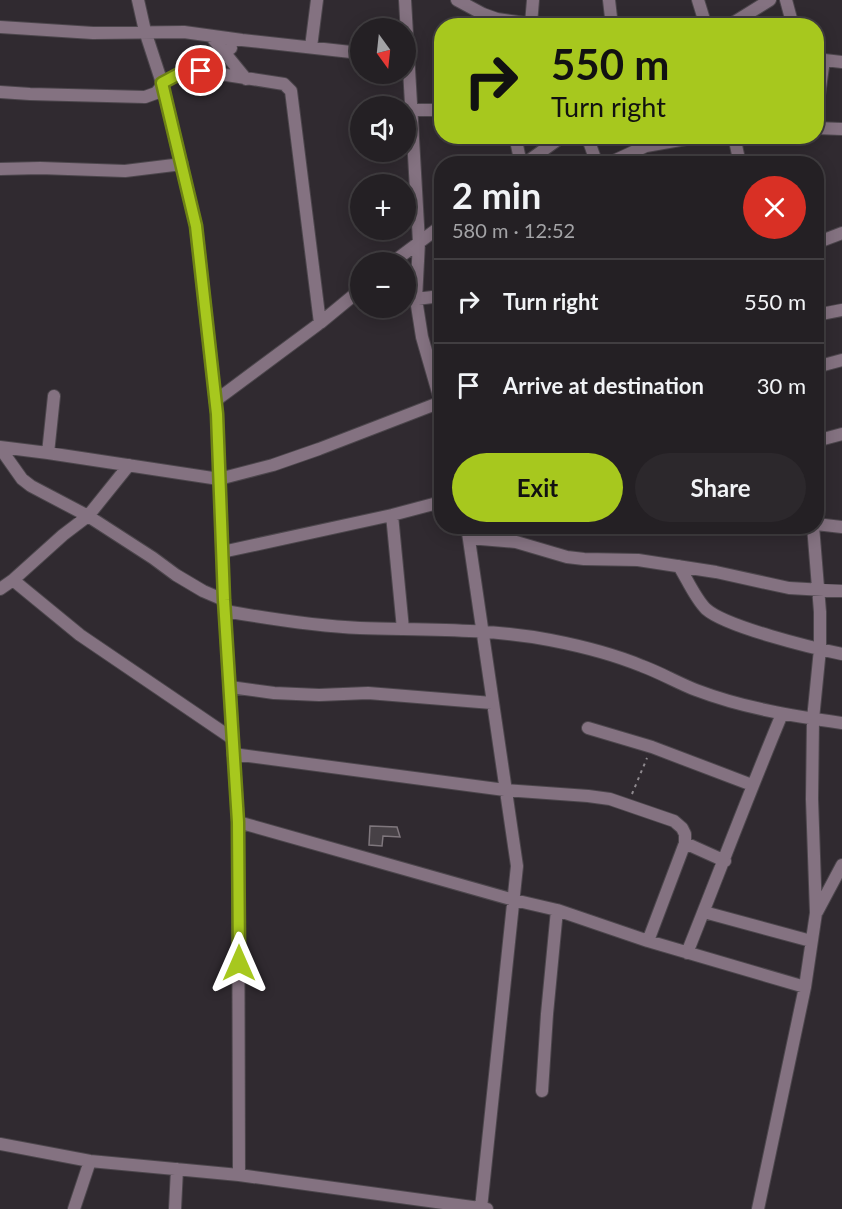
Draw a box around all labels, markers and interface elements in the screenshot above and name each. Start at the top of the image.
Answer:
north arrow [350,18,416,84]
map controls [350,18,416,318]
text: 550 m [551,39,669,89]
icon: right [452,42,530,120]
pin [175,45,226,96]
icon: arrive [184,54,217,87]
text: Turn right [551,90,666,123]
button: sound [350,96,416,162]
text: 2 min [452,173,541,217]
button: + [350,174,416,240]
button: close [743,176,806,239]
text: 580 m · 12:52 [452,218,575,242]
button: − [350,252,416,318]
icon: right [452,285,485,318]
text: Turn right [503,288,598,315]
text: 550 m [744,288,806,315]
icon: arrive [452,369,485,402]
text: Arrive at destination [503,372,704,399]
text: 30 m [757,372,806,399]
button: Exit [452,453,623,522]
button: Share [635,453,806,522]
position arrow [207,931,271,995]

